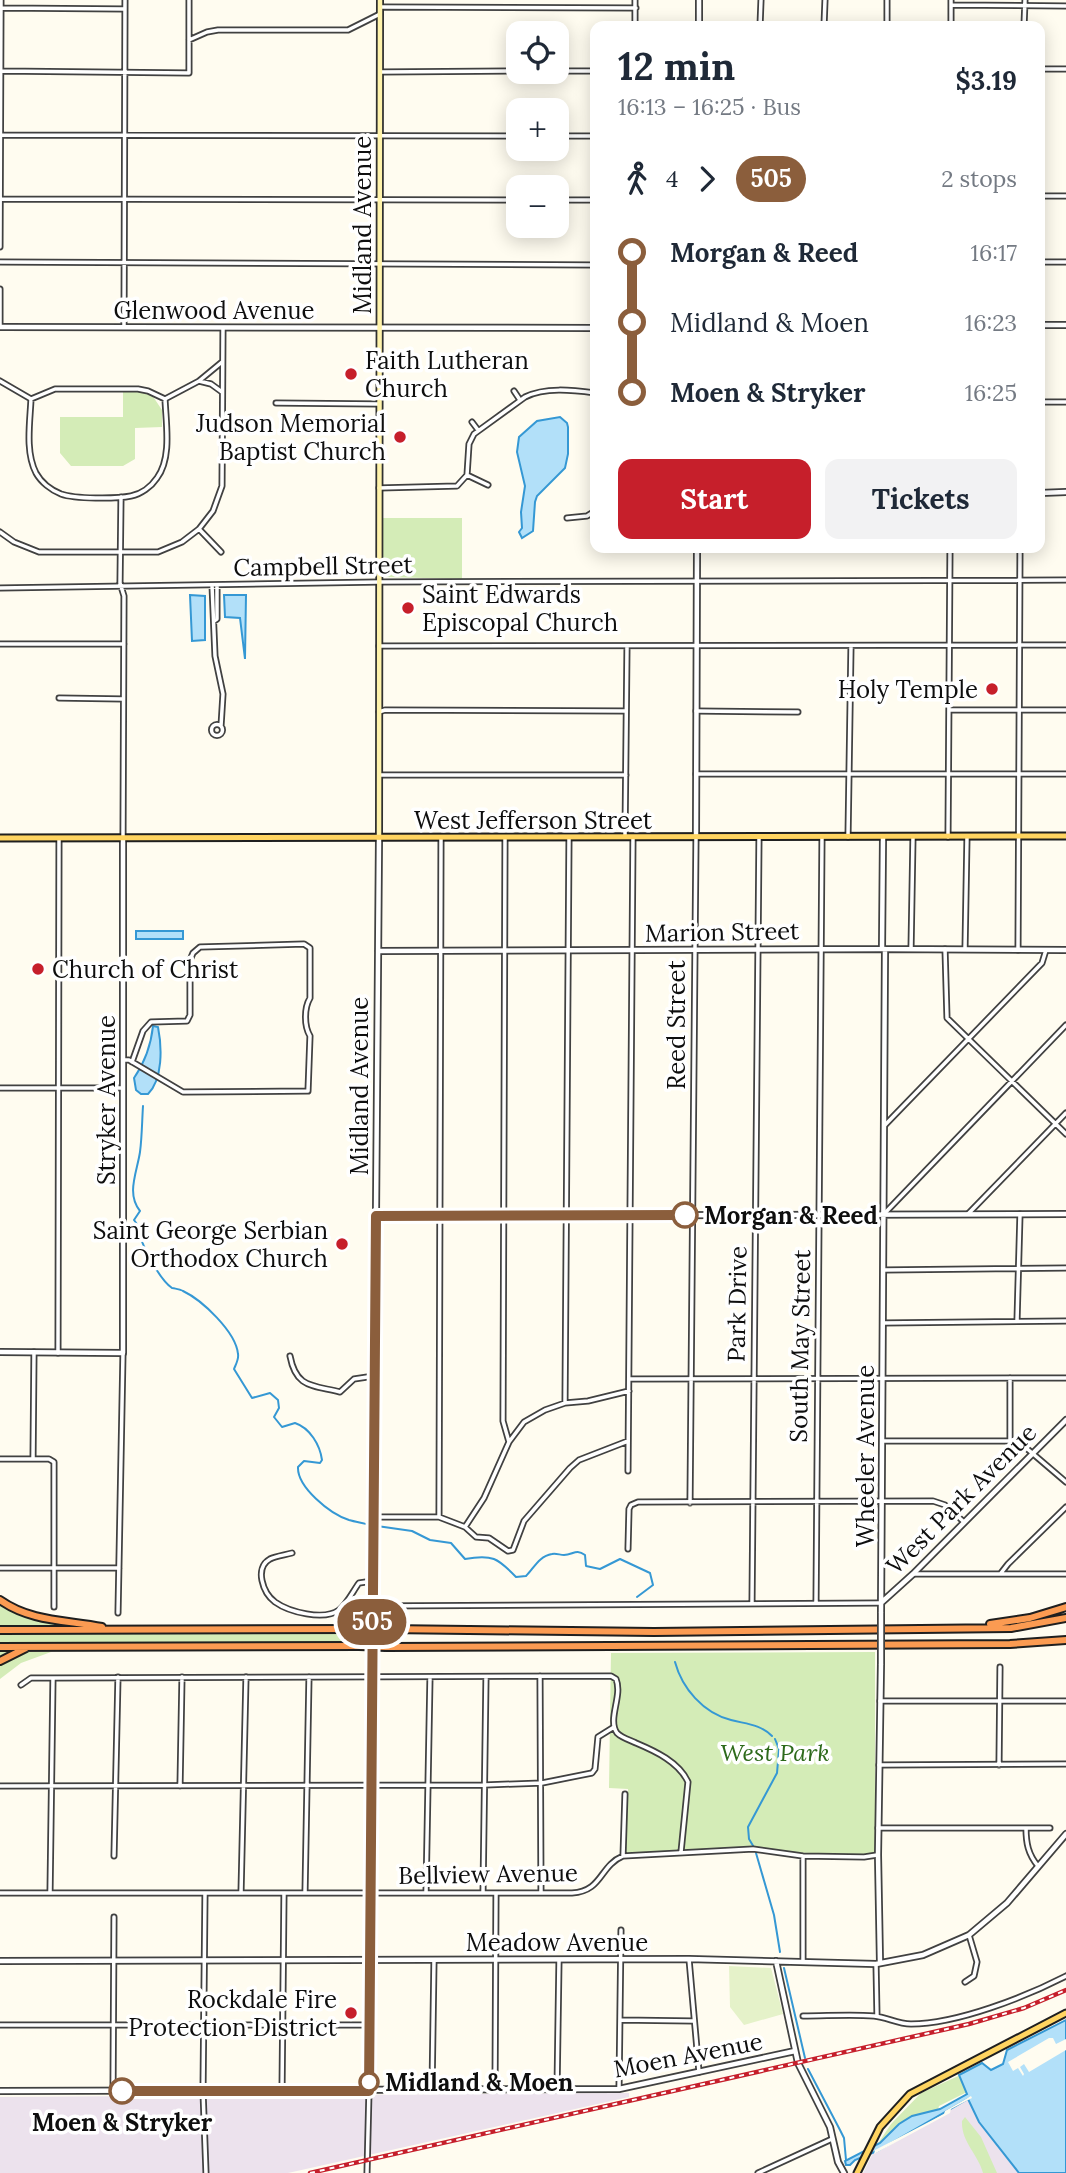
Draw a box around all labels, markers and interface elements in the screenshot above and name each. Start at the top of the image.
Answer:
map controls [506,21,569,238]
button: locate [506,21,569,84]
text: 12 min [618,42,735,90]
text: $3.19 [956,64,1017,97]
text: 16:13 – 16:25 · Bus [618,92,801,121]
button: + [506,98,569,161]
street label: Midland Avenue [347,136,378,314]
icon: walk [618,160,656,198]
icon: forward [688,160,726,198]
text: 505 [750,163,792,194]
text: 4 [666,164,678,193]
text: 2 stops [941,164,1017,193]
button: − [506,175,569,238]
text: Morgan & Reed [670,236,858,269]
text: 16:17 [971,238,1017,267]
street label: Glenwood Avenue [113,295,315,326]
text: Midland & Moen [670,306,869,339]
text: 16:23 [965,308,1017,337]
place label: Faith Lutheran Church [365,345,529,404]
marker: Faith Lutheran Church [343,366,359,382]
text: Moen & Stryker [670,376,865,409]
text: 16:25 [965,378,1017,407]
place label: Judson Memorial Baptist Church [195,408,386,467]
marker: Judson Memorial Baptist Church [392,429,408,445]
button: Start [618,459,811,539]
button: Tickets [825,459,1017,539]
street label: Campbell Street [233,549,414,583]
place label: Saint Edwards Episcopal Church [422,579,618,638]
marker: Saint Edwards Episcopal Church [400,600,416,616]
place label: Holy Temple [838,674,978,705]
marker: Holy Temple [984,681,1000,697]
street label: West Jefferson Street [414,805,653,836]
street label: Marion Street [644,915,800,949]
place label: Church of Christ [52,954,239,985]
street label: Reed Street [661,960,692,1090]
marker: Church of Christ [30,961,46,977]
street label: Midland Avenue [344,997,375,1175]
street label: Stryker Avenue [91,1015,122,1185]
place label: Morgan & Reed [704,1200,878,1231]
marker: Morgan & Reed [672,1202,698,1228]
place label: Saint George Serbian Orthodox Church [93,1215,328,1274]
marker: Saint George Serbian Orthodox Church [334,1236,350,1252]
street label: Park Drive [720,1246,754,1362]
street label: South May Street [783,1248,817,1443]
street label: Wheeler Avenue [850,1365,881,1547]
street label: West Park Avenue [879,1417,1043,1581]
line badge: 505 [332,1599,412,1645]
text: 505 [351,1606,393,1637]
park label: West Park [720,1737,830,1768]
street label: Bellview Avenue [398,1857,578,1891]
street label: Meadow Avenue [466,1927,648,1958]
place label: Rockdale Fire Protection District [128,1984,338,2043]
marker: Rockdale Fire Protection District [343,2005,359,2021]
street label: Moen Avenue [611,2025,765,2085]
place label: Midland & Moen [385,2067,573,2098]
marker: Midland & Moen [359,2072,379,2092]
marker: Moen & Stryker [109,2078,135,2104]
place label: Moen & Stryker [32,2107,213,2138]

